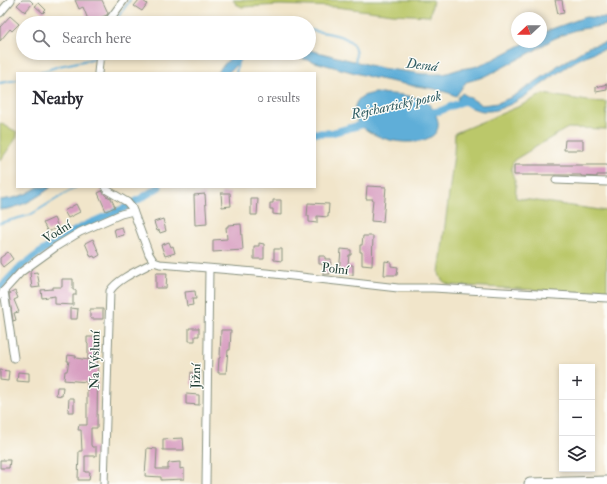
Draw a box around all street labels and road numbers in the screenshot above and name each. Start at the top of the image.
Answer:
street label: Vodní [40,216,76,247]
street label: Polní [321,260,351,279]
street label: Na Výsluní [86,329,105,389]
street label: Jižní [188,362,204,390]

